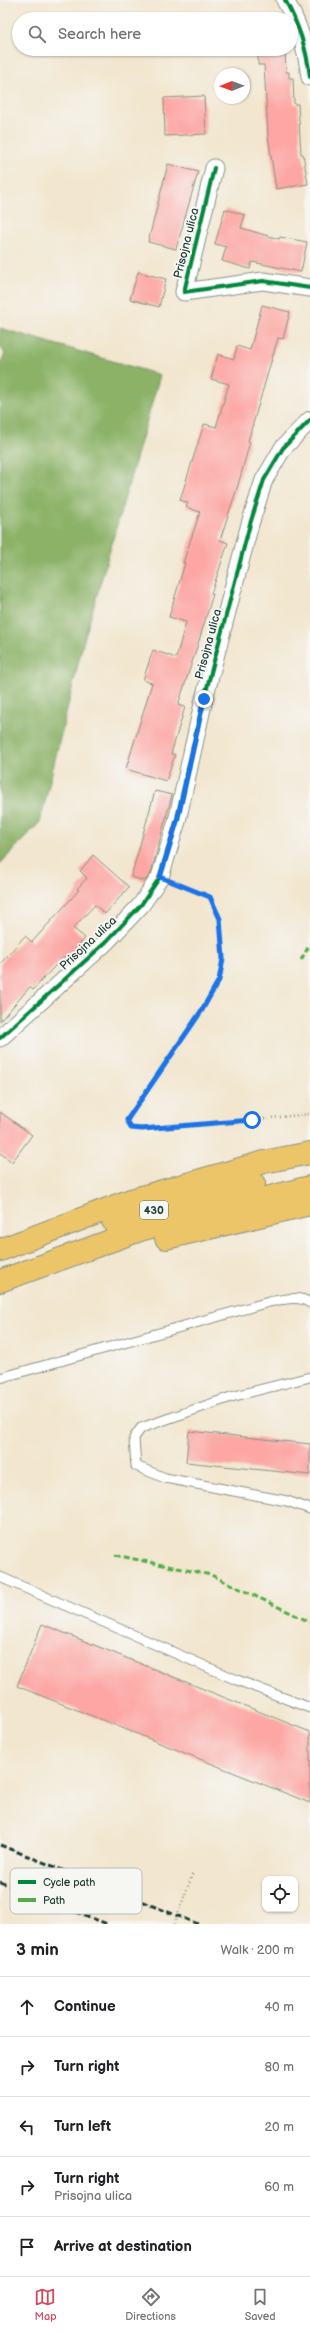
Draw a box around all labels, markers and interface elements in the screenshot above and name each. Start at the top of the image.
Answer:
search box [12,12,298,56]
icon: search [26,23,48,45]
text: Search here [58,25,141,44]
north arrow [214,68,250,104]
street label: Prisojna ulica [170,206,203,280]
street label: Prisojna ulica [192,607,225,681]
route end [195,690,213,708]
street label: Prisojna ulica [57,913,120,973]
route start [243,1111,261,1129]
road number: 430 [140,1201,168,1219]
legend [10,1868,142,1914]
text: Cycle path [43,1876,95,1889]
map controls [262,1876,298,1912]
button: locate [262,1876,298,1912]
text: Path [43,1894,65,1907]
text: 3 min [16,1940,59,1960]
text: Walk · 200 m [221,1942,294,1958]
icon: ahead [16,1996,38,2018]
text: Continue [54,1997,116,2016]
text: 40 m [264,1999,294,2015]
icon: right [16,2056,38,2078]
text: Turn right [54,2057,119,2076]
text: 80 m [265,2059,294,2075]
icon: left [16,2116,38,2138]
text: Turn left [54,2117,111,2136]
text: 20 m [264,2119,294,2135]
text: Turn right [54,2169,119,2188]
icon: right [16,2176,38,2198]
text: 60 m [264,2179,294,2195]
text: Prisojna ulica [54,2188,132,2204]
icon: arrive [16,2236,38,2258]
text: Arrive at destination [54,2237,192,2256]
tab: Map [34,2286,57,2323]
tab: Directions [125,2286,176,2323]
tab: Saved [245,2286,276,2323]

